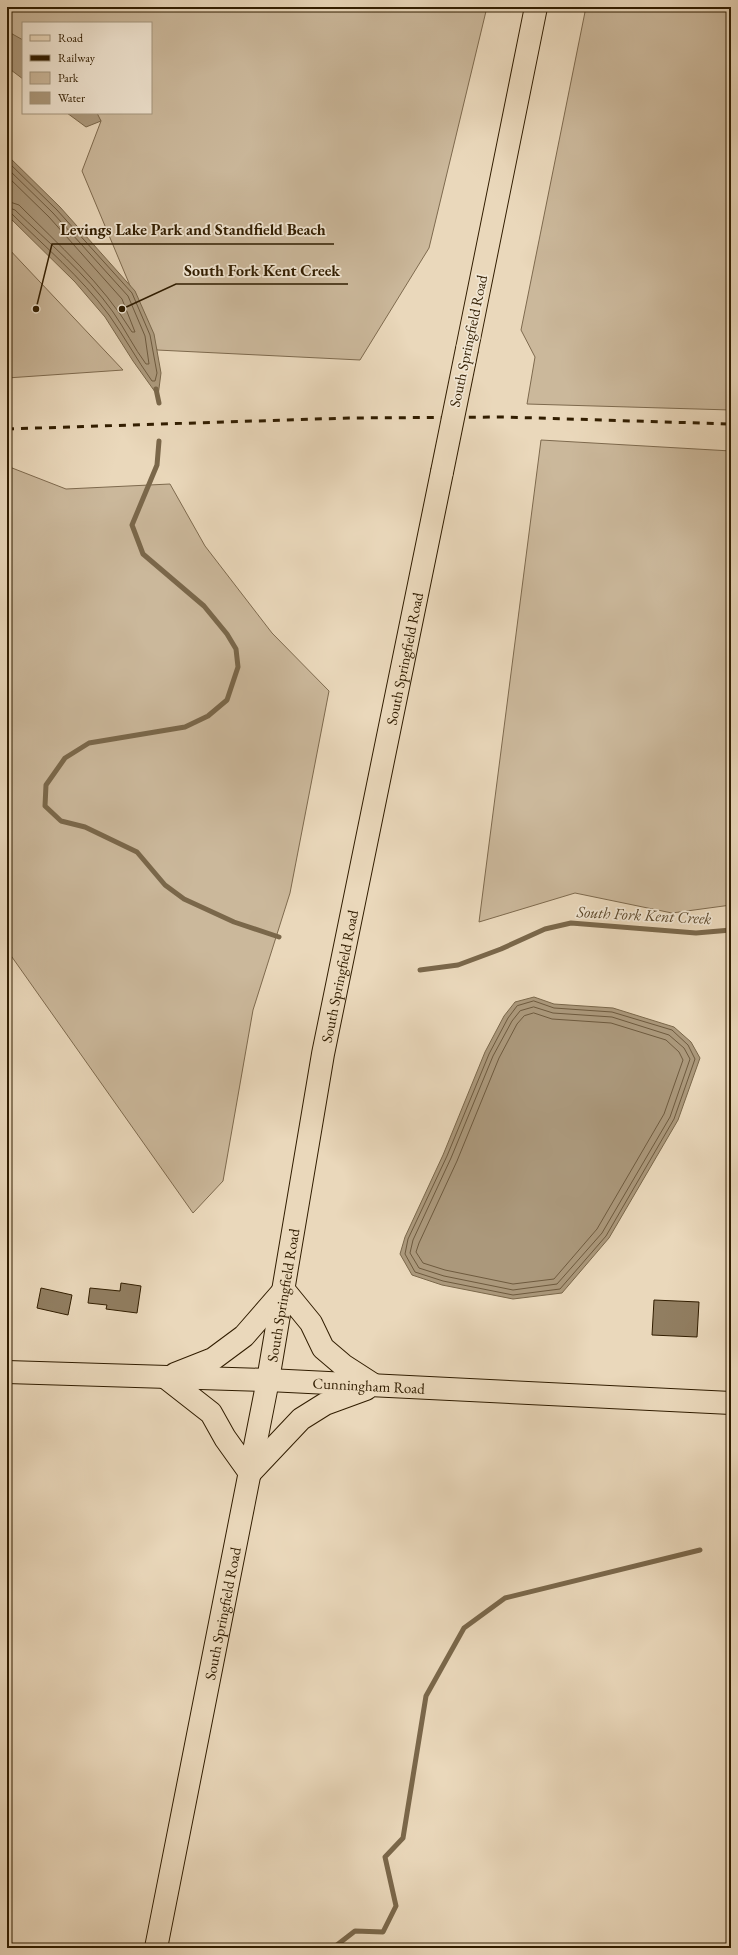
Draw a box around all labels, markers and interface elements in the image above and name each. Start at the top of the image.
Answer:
legend [22,22,152,114]
text: Road [58,30,84,46]
text: Railway [58,50,96,66]
text: Park [58,70,79,86]
text: Water [58,90,85,106]
callout: Levings Lake Park and Standfield Beach [52,216,334,244]
text: Levings Lake Park and Standfield Beach [60,219,326,240]
callout: South Fork Kent Creek [176,256,348,284]
text: South Fork Kent Creek [184,260,340,281]
street label: South Springfield Road [445,273,491,409]
street label: South Springfield Road [381,590,427,727]
water label: South Fork Kent Creek [575,901,713,929]
street label: South Springfield Road [316,908,362,1044]
street label: South Springfield Road [262,1227,303,1363]
street label: Cunningham Road [312,1373,426,1397]
street label: South Springfield Road [200,1545,244,1682]

